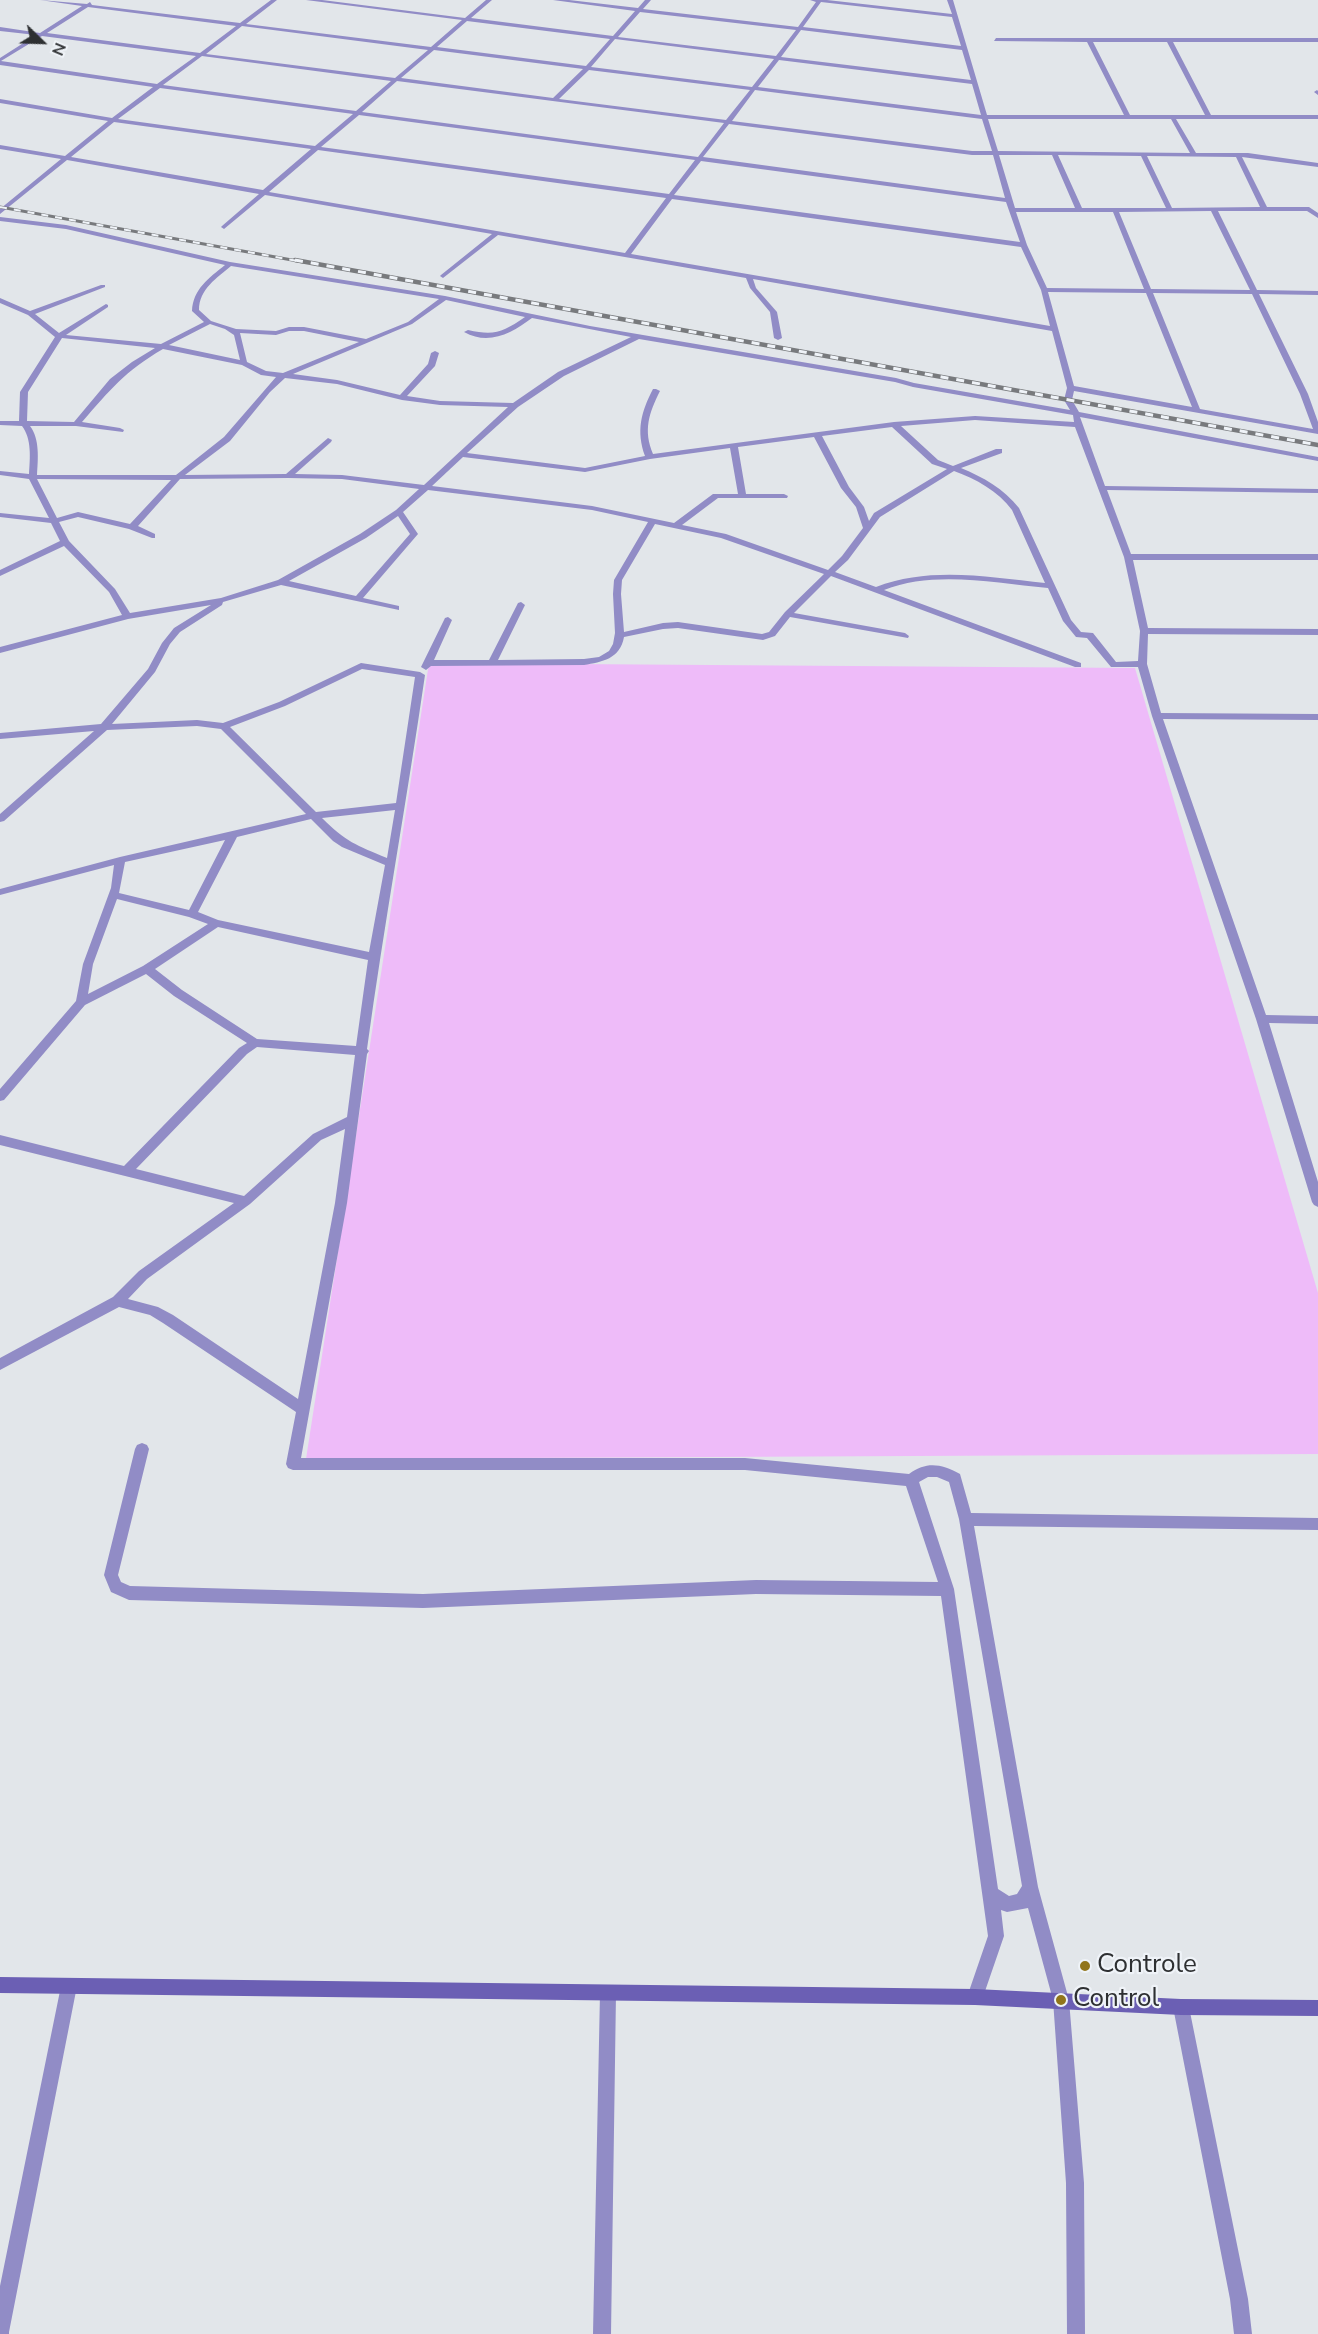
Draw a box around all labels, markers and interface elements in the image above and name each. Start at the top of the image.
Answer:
north arrow [12,12,72,72]
text: N [46,39,71,59]
place label: Controle [1097,1950,1197,1982]
marker: Controle [1078,1959,1092,1973]
place label: Control [1073,1984,1159,2016]
marker: Control [1054,1993,1068,2007]

